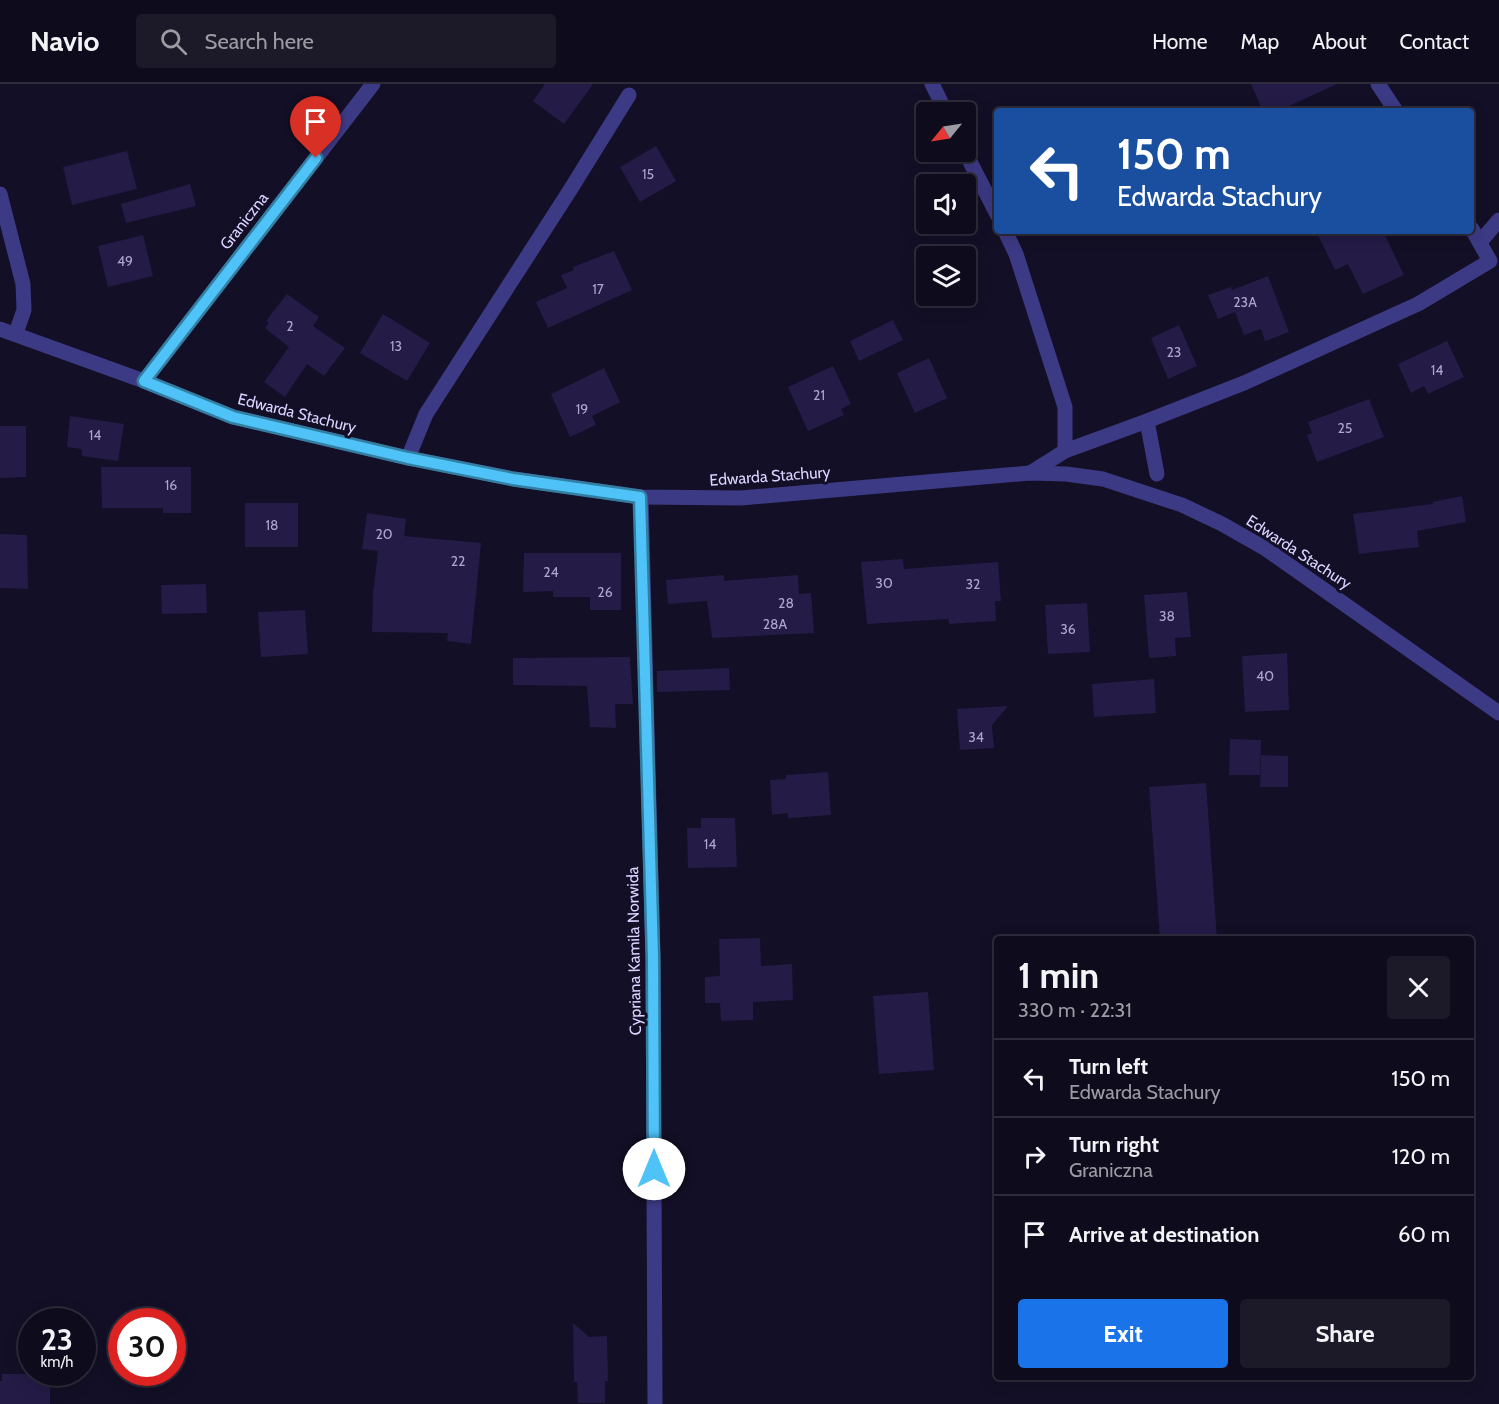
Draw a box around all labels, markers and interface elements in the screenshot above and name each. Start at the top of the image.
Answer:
search box [136,14,556,68]
text: Navio [30,24,100,58]
icon: search [157,25,190,58]
text: Search here [205,28,314,55]
text: Home [1152,29,1208,54]
text: Map [1241,29,1279,54]
text: About [1312,29,1366,54]
text: Contact [1399,29,1469,54]
pin [290,96,341,158]
north arrow [916,102,976,162]
map controls [916,102,976,306]
icon: arrive [299,105,332,138]
text: 150 m [1117,128,1231,180]
icon: left [1018,132,1096,210]
house number: 15 [642,165,654,183]
button: sound [916,174,976,234]
text: Edwarda Stachury [1117,180,1322,213]
street label: Graniczna [216,188,272,253]
button: layers [916,246,976,306]
house number: 49 [117,252,133,270]
house number: 17 [592,280,604,298]
house number: 23A [1233,293,1257,311]
house number: 2 [286,317,294,335]
house number: 13 [390,337,402,355]
house number: 23 [1167,343,1181,361]
house number: 14 [1431,361,1443,379]
house number: 21 [813,386,825,404]
street label: Edwarda Stachury [236,389,358,437]
house number: 19 [576,400,588,418]
house number: 25 [1338,419,1352,437]
house number: 14 [89,426,101,444]
street label: Edwarda Stachury [709,462,831,490]
house number: 16 [165,476,177,494]
street label: Edwarda Stachury [1243,511,1355,593]
house number: 18 [265,516,279,534]
house number: 20 [375,525,393,543]
house number: 22 [451,552,465,570]
house number: 24 [543,563,559,581]
house number: 30 [875,574,893,592]
house number: 32 [966,575,980,593]
house number: 26 [597,583,613,601]
house number: 28 [778,594,794,612]
house number: 38 [1159,607,1175,625]
house number: 28A [763,615,788,633]
house number: 36 [1060,620,1076,638]
house number: 40 [1256,667,1274,685]
house number: 34 [968,728,984,746]
house number: 14 [704,835,716,853]
street label: Cypriana Kamila Norwida [623,866,645,1036]
text: 1 min [1018,953,1099,997]
button: close [1387,956,1450,1019]
text: 330 m · 22:31 [1018,998,1132,1022]
text: Turn left [1069,1053,1148,1080]
icon: left [1018,1062,1051,1095]
text: 150 m [1391,1065,1450,1092]
text: Edwarda Stachury [1069,1080,1221,1104]
text: Turn right [1069,1131,1159,1158]
position arrow [622,1137,686,1201]
icon: right [1018,1140,1051,1173]
text: 120 m [1392,1143,1450,1170]
text: Graniczna [1069,1158,1153,1182]
icon: arrive [1018,1218,1051,1251]
text: Arrive at destination [1069,1221,1259,1248]
text: 60 m [1398,1221,1450,1248]
button: Exit [1018,1299,1228,1368]
button: Share [1240,1299,1450,1368]
speed limit sign: 30 [108,1308,186,1386]
text: 23 [41,1321,73,1358]
text: km/h [41,1353,73,1371]

